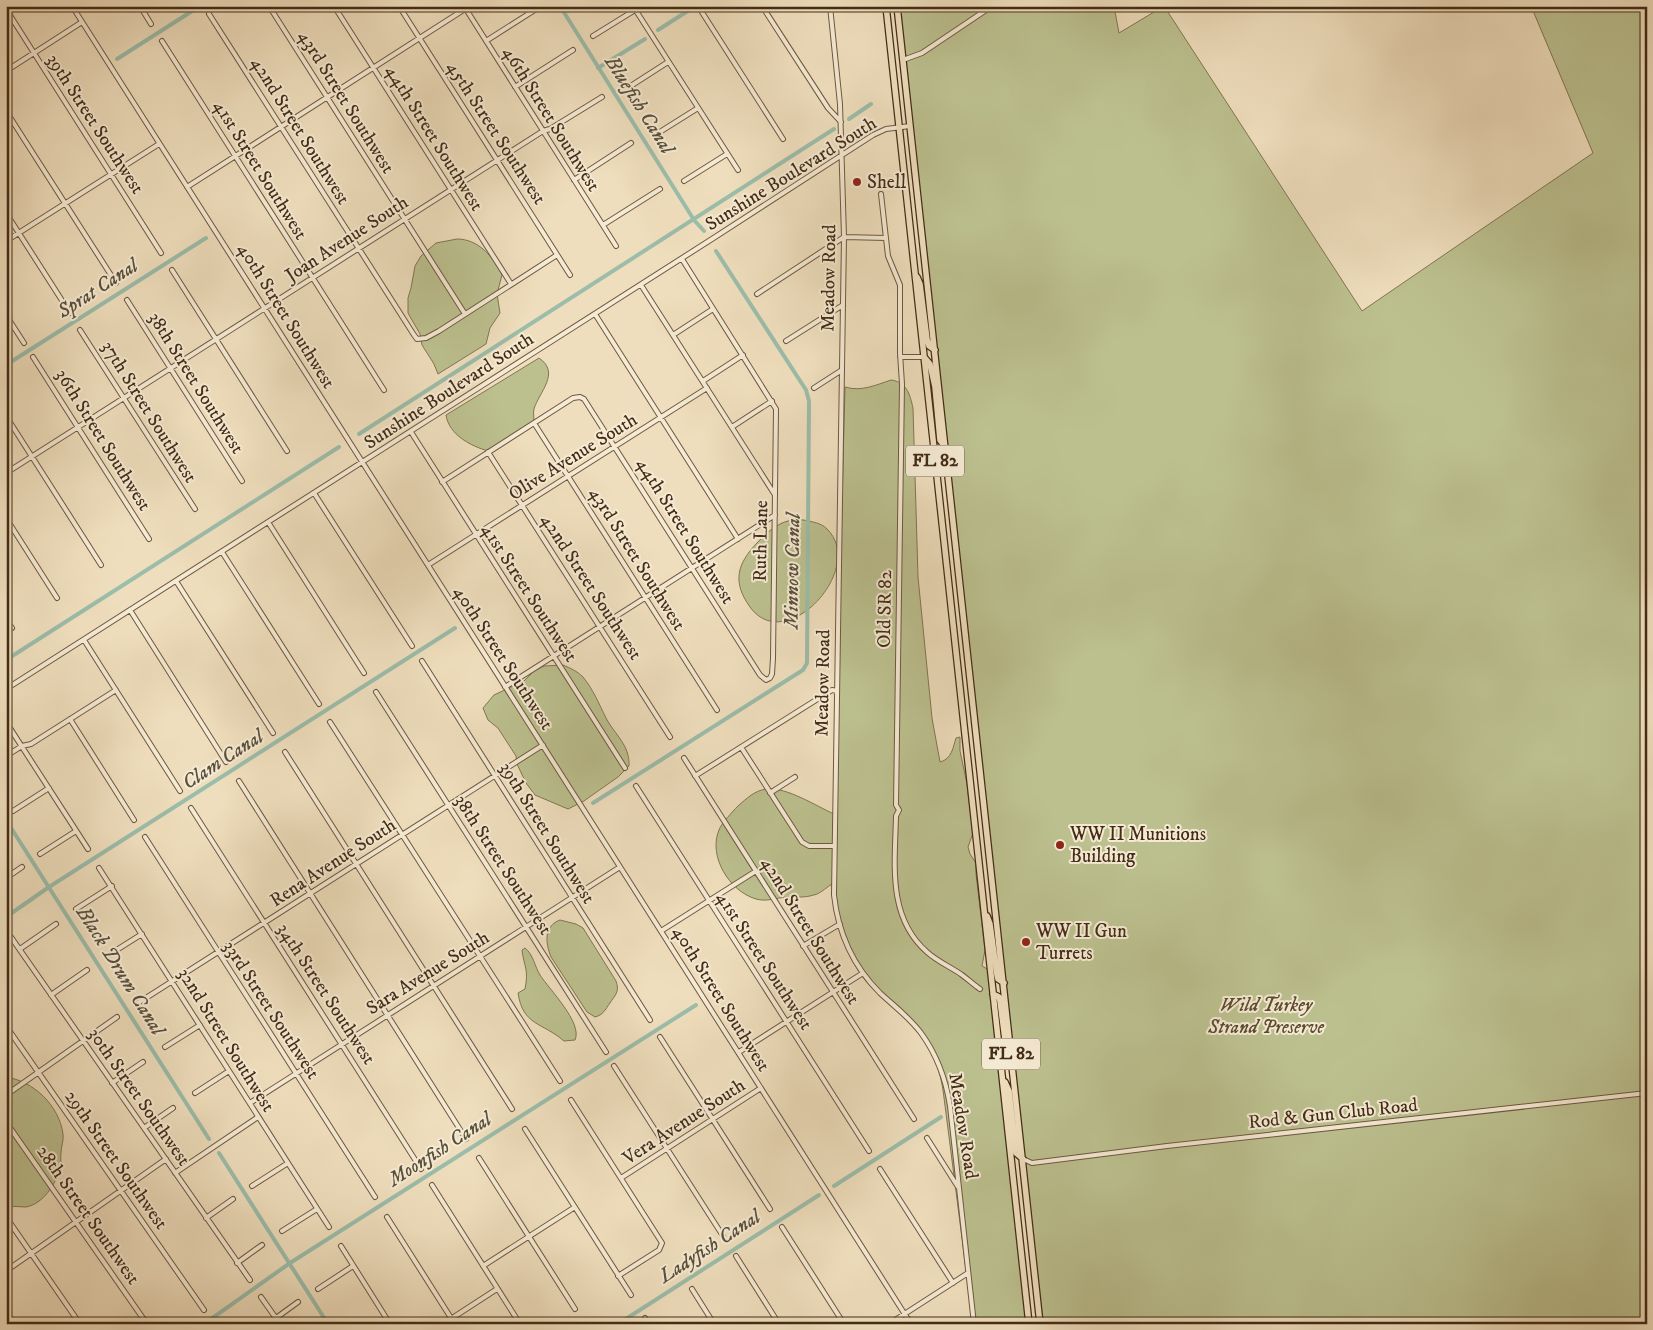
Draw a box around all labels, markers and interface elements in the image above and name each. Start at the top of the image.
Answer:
street label: 43rd Street Southwest [293,26,399,178]
street label: 46th Street Southwest [497,42,605,196]
street label: 39th Street Southwest [41,50,149,198]
water label: Bluefish Canal [598,50,680,160]
street label: 42nd Street Southwest [245,53,355,209]
street label: 45th Street Southwest [441,57,551,209]
street label: 44th Street Southwest [380,61,488,215]
street label: 41st Street Southwest [208,96,312,244]
street label: Sunshine Boulevard South [701,112,881,236]
place label: Shell [867,171,906,194]
marker: Shell [851,176,863,188]
street label: Joan Avenue South [280,191,413,288]
street label: Meadow Road [817,224,841,332]
street label: 40th Street Southwest [232,239,340,393]
water label: Sprat Canal [52,253,145,325]
street label: 38th Street Southwest [143,308,249,458]
street label: Sunshine Boulevard South [360,328,538,454]
street label: 37th Street Southwest [96,337,202,487]
street label: 36th Street Southwest [50,365,156,515]
street label: Olive Avenue South [504,408,642,506]
road number: FL 82 [906,446,964,476]
street label: 44th Street Southwest [631,454,739,608]
street label: 43rd Street Southwest [584,483,690,635]
street label: Ruth Lane [749,500,773,582]
street label: 42nd Street Southwest [535,510,647,664]
water label: Minnow Canal [779,511,807,631]
street label: 41st Street Southwest [476,520,582,666]
street label: Old SR 82 [873,569,897,648]
street label: 40th Street Southwest [448,582,558,734]
street label: Meadow Road [811,629,835,737]
water label: Clam Canal [178,724,270,796]
street label: 39th Street Southwest [494,758,600,908]
street label: 38th Street Southwest [449,791,557,939]
street label: Rena Avenue South [266,814,400,912]
place label: WW II Munitions Building [1069,823,1206,868]
marker: WW II Munitions Building [1054,839,1066,851]
street label: 42nd Street Southwest [755,853,865,1009]
street label: 41st Street Southwest [711,888,817,1034]
water label: Black Drum Canal [70,901,171,1042]
street label: 34th Street Southwest [272,919,380,1069]
place label: WW II Gun Turrets [1035,920,1127,965]
street label: 40th Street Southwest [667,922,775,1076]
street label: Sara Avenue South [362,926,494,1020]
street label: 33rd Street Southwest [218,936,324,1084]
marker: WW II Gun Turrets [1020,936,1032,948]
street label: 32nd Street Southwest [172,964,280,1116]
park label: Wild Turkey Strand Preserve [1207,994,1324,1039]
street label: 30th Street Southwest [83,1024,195,1170]
road number: FL 82 [982,1038,1040,1070]
street label: Meadow Road [943,1071,983,1181]
street label: Vera Avenue South [618,1074,750,1171]
street label: 29th Street Southwest [59,1086,173,1234]
street label: Rod & Gun Club Road [1247,1094,1419,1134]
water label: Moonfish Canal [382,1106,498,1194]
street label: 28th Street Southwest [31,1141,145,1289]
water label: Ladyfish Canal [654,1204,767,1290]

